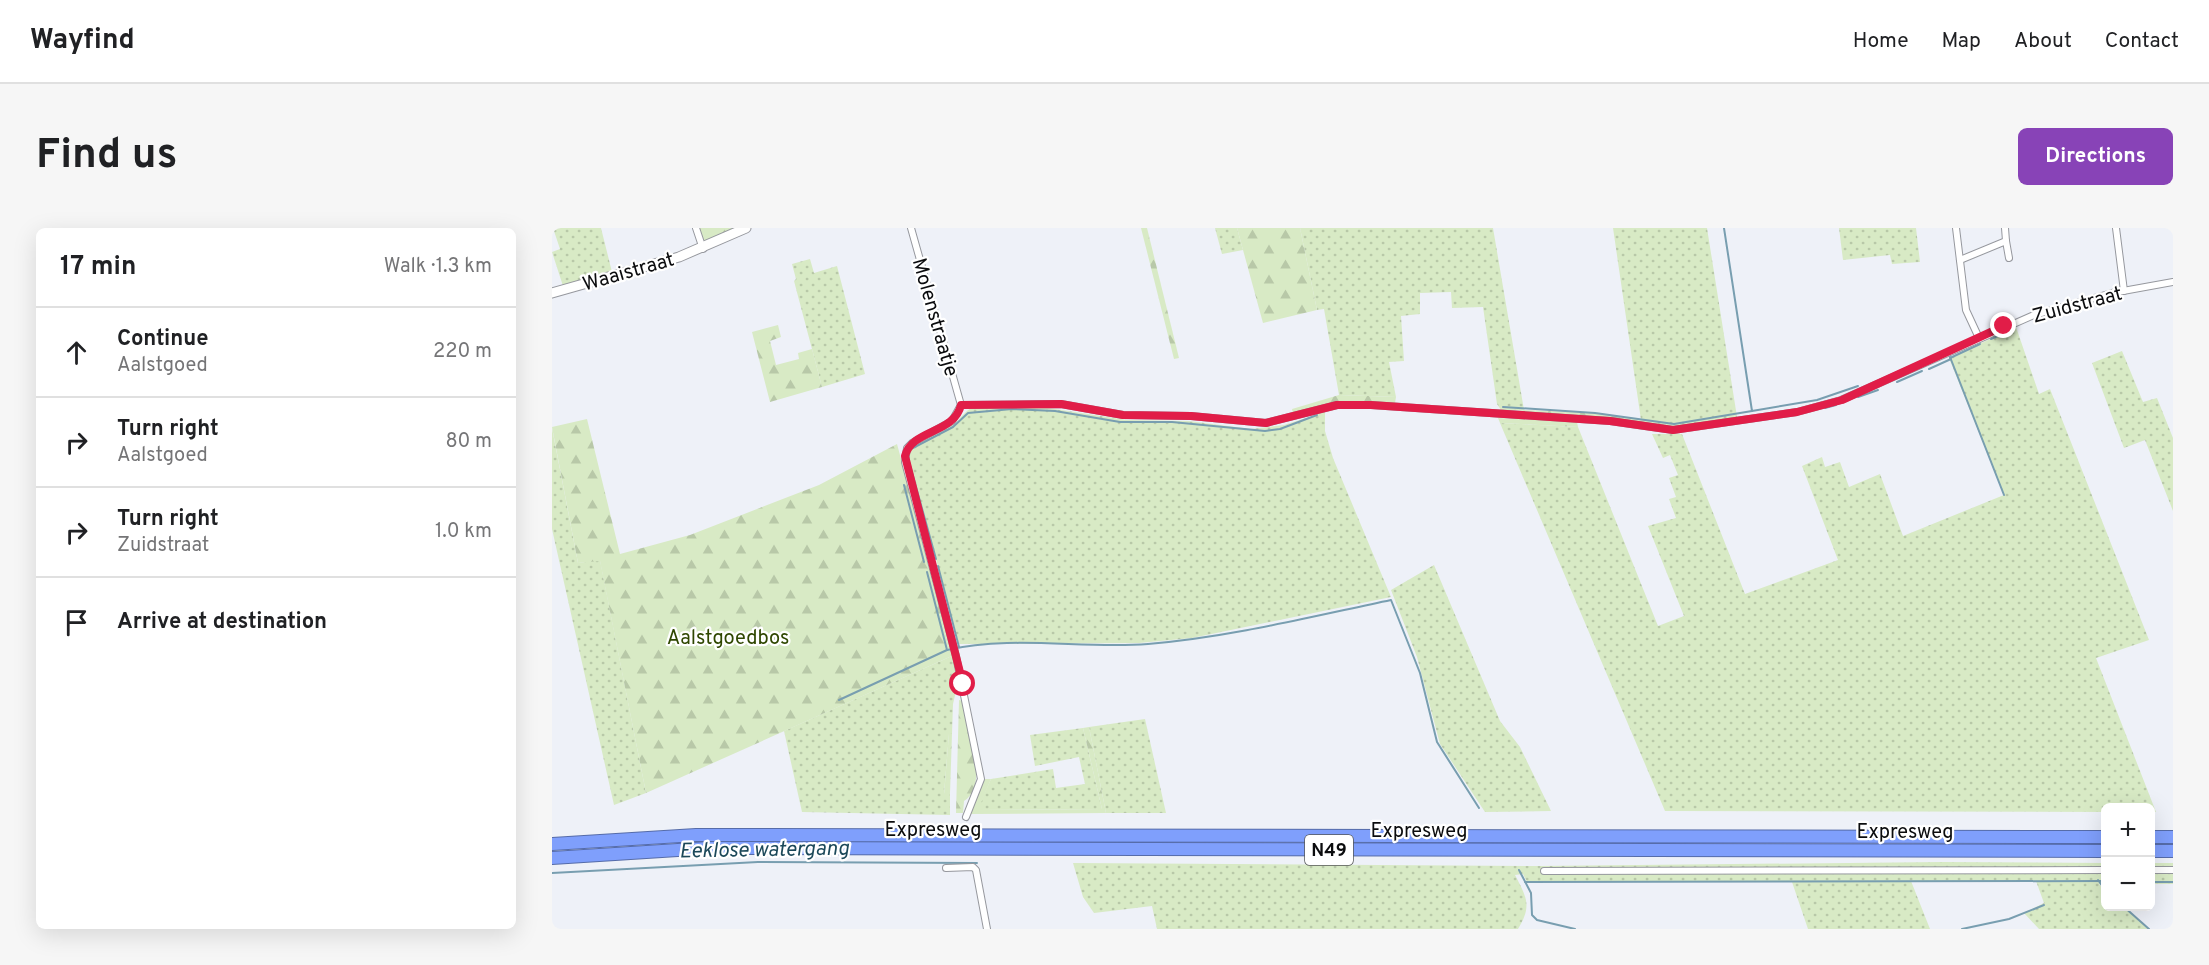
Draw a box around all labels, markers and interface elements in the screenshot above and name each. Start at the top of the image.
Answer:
text: Wayfind [30,23,135,59]
text: Home [1853,28,1909,55]
text: Map [1942,28,1981,55]
text: About [2014,28,2072,55]
text: Contact [2105,28,2179,55]
button: Directions [2018,128,2173,185]
text: Find us [36,130,177,183]
street label: Waaistraat [580,247,677,298]
text: 17 min [60,251,136,284]
text: Walk · 1.3 km [384,254,492,280]
street label: Molenstraatje [905,255,963,380]
street label: Zuidstraat [2030,281,2125,330]
route end [1990,312,2016,338]
text: Continue [117,326,208,353]
icon: ahead [60,336,93,369]
text: 220 m [433,339,492,365]
text: Aalstgoed [117,353,208,379]
text: Turn right [117,416,219,443]
icon: right [60,426,93,459]
text: 80 m [446,429,492,455]
text: Aalstgoed [117,443,208,469]
text: Turn right [117,506,219,533]
icon: right [60,516,93,549]
text: 1.0 km [435,519,492,545]
text: Zuidstraat [117,533,209,559]
icon: arrive [60,606,93,639]
text: Arrive at destination [117,609,327,636]
park label: Aalstgoedbos [667,626,789,652]
route start [949,670,975,696]
map controls [2101,803,2155,911]
button: + [2101,803,2155,857]
street label: Expresweg [884,818,982,844]
street label: Expresweg [1370,819,1468,845]
street label: Expresweg [1856,820,1954,846]
road number: N49 [1305,835,1353,865]
water label: Eeklose watergang [679,836,850,865]
button: − [2101,857,2155,911]

